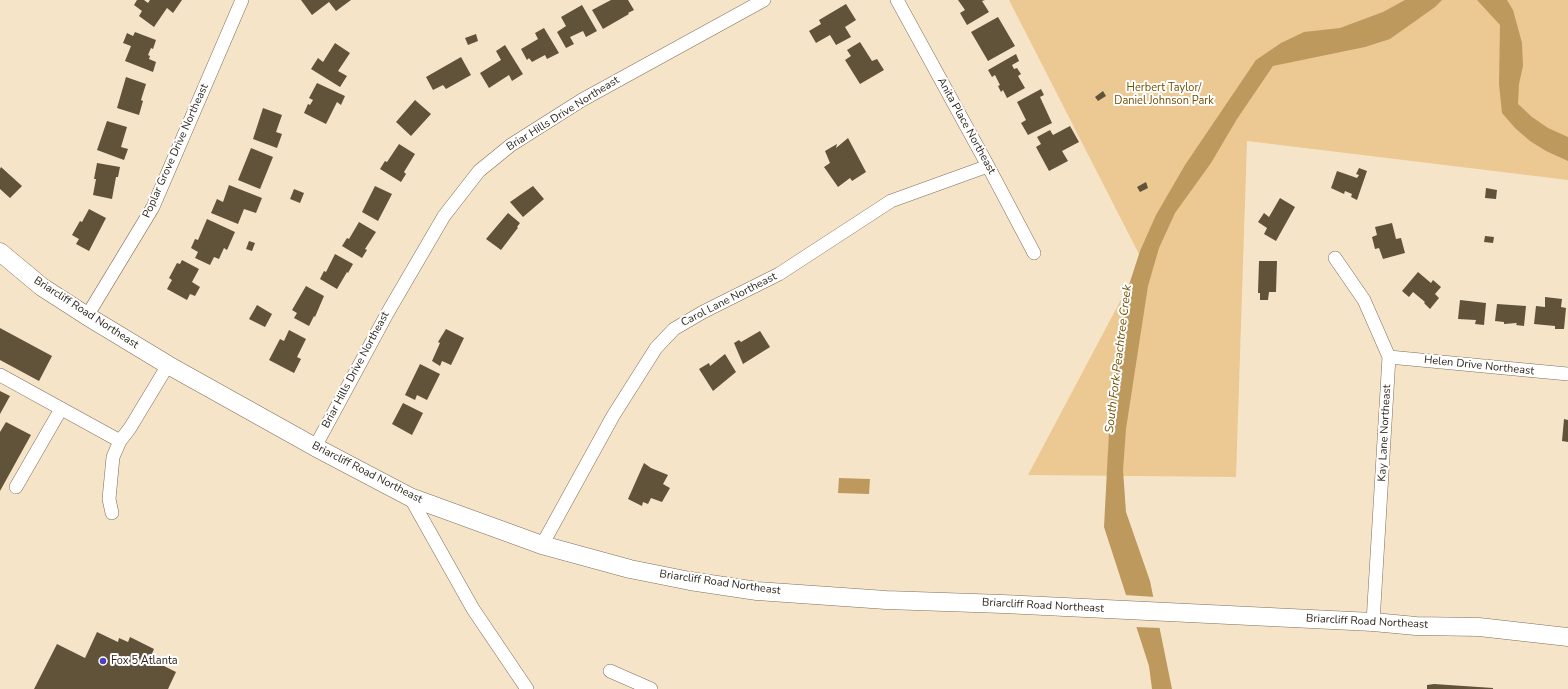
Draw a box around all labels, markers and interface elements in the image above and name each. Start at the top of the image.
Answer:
street label: Briar Hills Drive Northeast [504,74,622,154]
street label: Anita Place Northeast [934,75,998,177]
park label: Herbert Taylor/ Daniel Johnson Park [1114,81,1214,107]
street label: Poplar Grove Drive Northeast [140,82,212,220]
street label: Carol Lane Northeast [679,270,779,330]
street label: Briarcliff Road Northeast [31,274,141,352]
water label: South Fork Peachtree Creek [1103,284,1135,434]
street label: Briar Hills Drive Northeast [320,309,392,431]
street label: Helen Drive Northeast [1423,354,1535,378]
street label: Kay Lane Northeast [1376,384,1394,482]
street label: Briarcliff Road Northeast [310,439,424,507]
street label: Briarcliff Road Northeast [659,568,781,598]
street label: Briarcliff Road Northeast [982,596,1104,616]
street label: Briarcliff Road Northeast [1306,612,1428,632]
place label: Fox 5 Atlanta [111,654,178,668]
marker: Fox 5 Atlanta [98,656,108,666]

